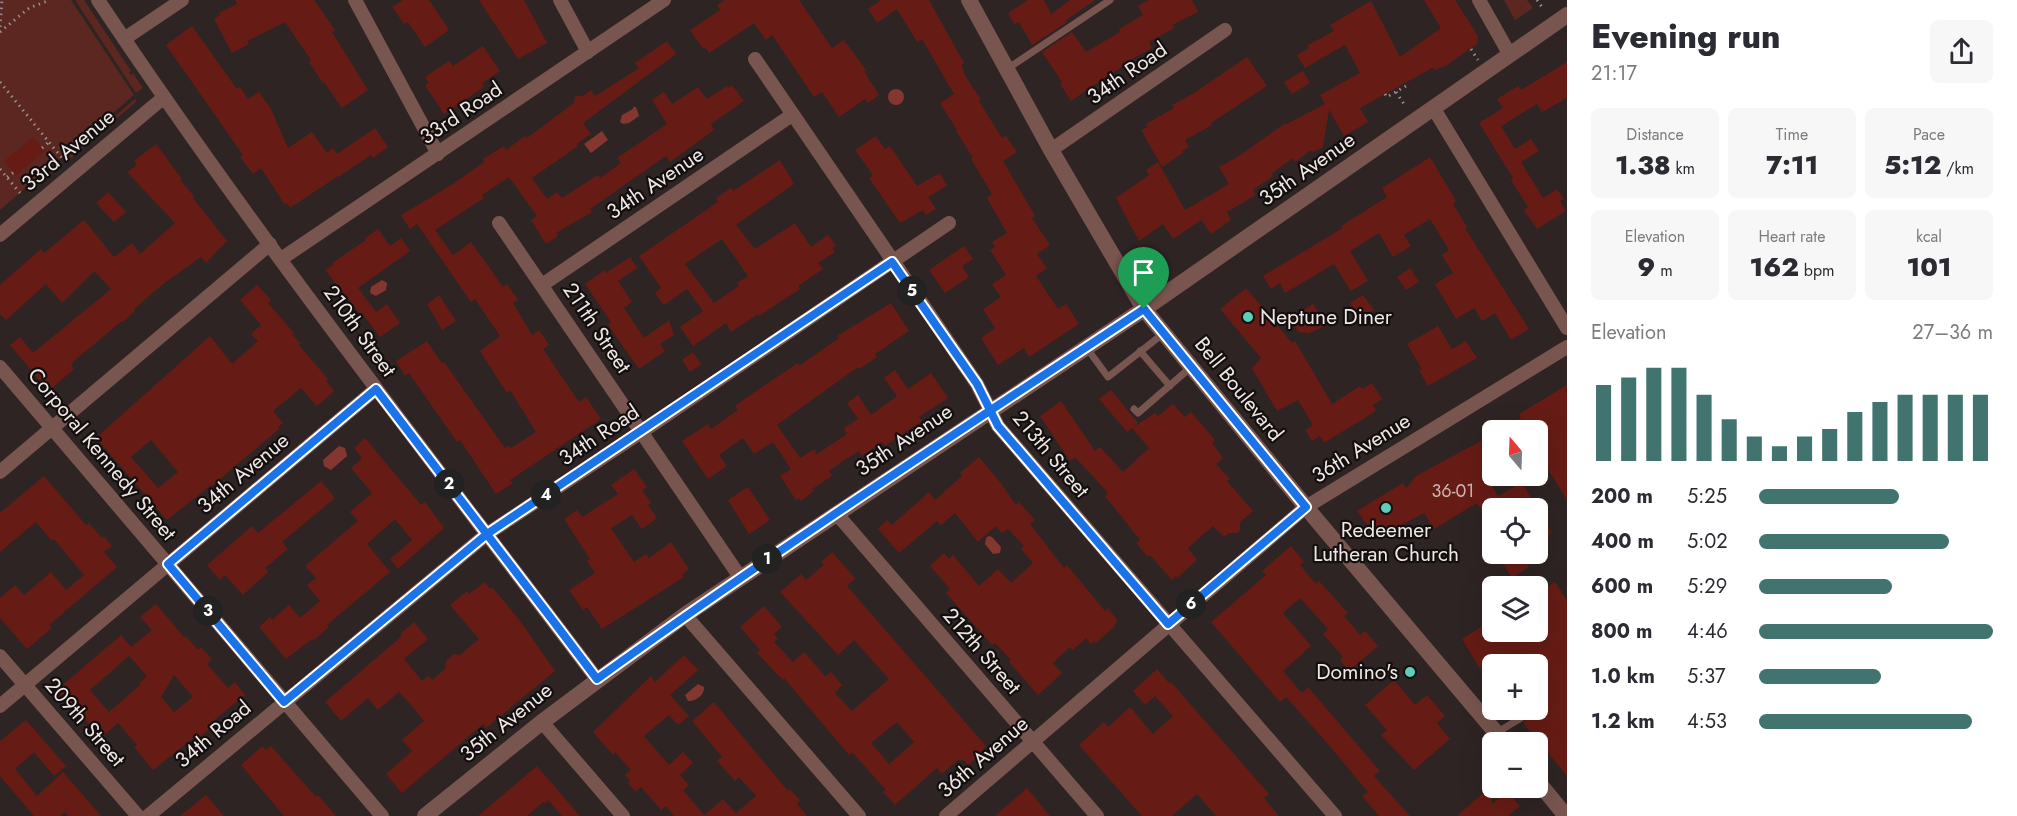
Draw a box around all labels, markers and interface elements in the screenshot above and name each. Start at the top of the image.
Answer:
text: Evening run [1591,13,1781,60]
button: share [1930,20,1993,83]
street label: 34th Road [1081,35,1173,111]
text: 21:17 [1591,59,1637,88]
street label: 33rd Road [414,74,508,152]
street label: 33rd Avenue [15,102,121,198]
text: Distance [1626,123,1684,146]
text: Time [1776,123,1808,146]
text: Pace [1913,123,1945,146]
street label: 35th Avenue [1253,125,1361,213]
street label: 34th Avenue [600,139,710,227]
text: 1.38 [1615,146,1671,184]
text: 7:11 [1766,146,1818,184]
text: 5:12 [1884,146,1941,184]
text: km [1671,157,1695,180]
text: /km [1941,157,1974,180]
text: Elevation [1625,225,1685,248]
text: Heart rate [1759,225,1825,248]
text: kcal [1916,225,1942,248]
pin [1118,247,1169,309]
text: 9 [1637,248,1655,286]
text: 162 [1749,248,1799,286]
text: 101 [1906,248,1952,286]
icon: arrive [1127,256,1160,289]
text: m [1655,259,1673,282]
text: bpm [1799,259,1835,282]
pin: 5 [897,276,927,306]
street label: 211th Street [556,277,638,379]
street label: 210th Street [317,279,403,383]
text: 5 [907,279,917,302]
place label: Neptune Diner [1260,302,1393,332]
marker: Neptune Diner [1241,310,1255,324]
text: Elevation [1591,318,1666,347]
text: 27–36 m [1912,318,1993,347]
street label: Bell Boulevard [1188,330,1290,448]
street label: Corporal Kennedy Street [21,361,183,547]
street label: 35th Avenue [850,396,959,483]
street label: 34th Road [553,397,645,473]
street label: 213th Street [1006,404,1096,504]
street label: 36th Avenue [1306,406,1416,490]
north arrow [1482,420,1548,486]
map controls [1482,420,1548,798]
street label: 34th Avenue [191,426,295,520]
pin: 2 [434,469,464,499]
text: 2 [444,472,454,495]
house number: 36-01 [1432,478,1474,504]
pin: 4 [531,480,561,510]
text: 200 m [1591,482,1653,511]
text: 5:25 [1687,482,1727,511]
text: 4 [540,483,552,506]
button: locate [1482,498,1548,564]
marker: Redeemer Lutheran Church [1379,501,1393,515]
place label: Redeemer Lutheran Church [1313,515,1459,569]
text: 400 m [1591,527,1654,556]
text: 5:02 [1687,527,1728,556]
pin: 1 [752,544,782,574]
text: 1 [763,547,771,570]
text: 600 m [1591,572,1653,601]
text: 5:29 [1687,572,1727,601]
button: layers [1482,576,1548,642]
pin: 6 [1176,589,1206,619]
text: 6 [1186,592,1196,615]
pin: 3 [193,596,223,626]
text: 3 [203,599,213,622]
street label: 212th Street [936,601,1028,701]
text: 800 m [1591,617,1652,646]
text: 4:46 [1687,617,1728,646]
button: + [1482,654,1548,720]
place label: Domino's [1316,657,1398,687]
text: 1.0 km [1591,662,1655,691]
text: 5:37 [1687,662,1725,691]
marker: Domino's [1403,665,1417,679]
street label: 209th Street [38,671,132,773]
street label: 35th Avenue [453,675,559,769]
street label: 34th Road [168,693,258,775]
text: 1.2 km [1591,707,1655,736]
text: 4:53 [1687,707,1727,736]
street label: 36th Avenue [931,709,1035,805]
button: − [1482,732,1548,798]

